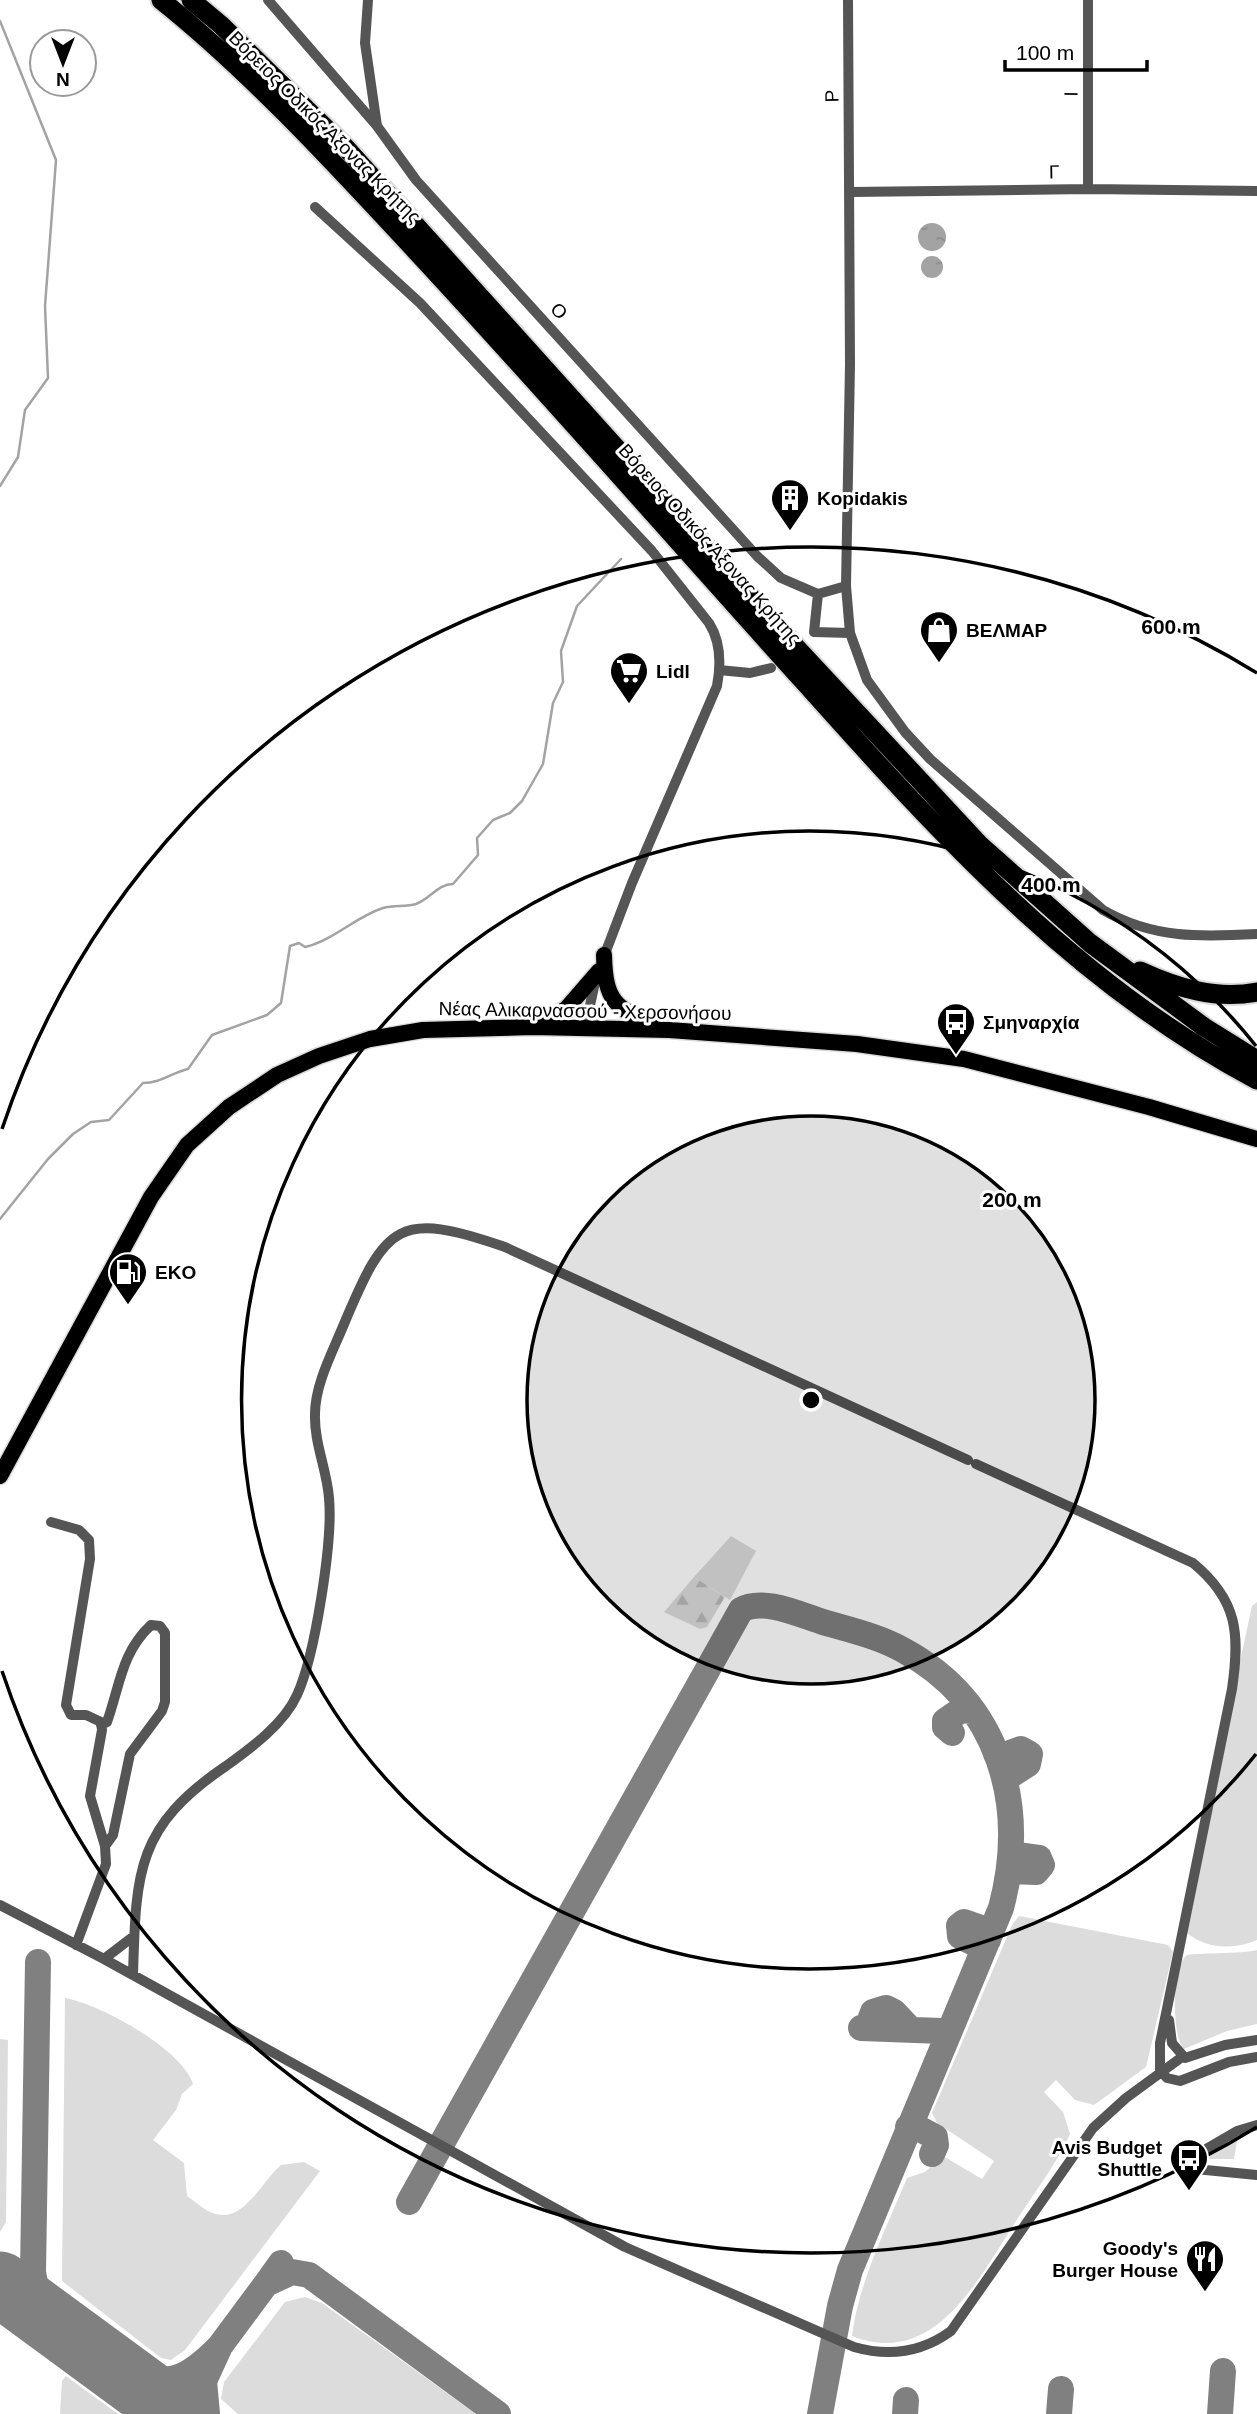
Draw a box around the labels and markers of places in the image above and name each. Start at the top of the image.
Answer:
building icon: Kopidakis [769,477,811,532]
place label: Kopidakis [817,488,908,509]
shop icon: ΒΕΛΜΑΡ [918,609,960,664]
place label: ΒΕΛΜΑΡ [966,620,1048,641]
supermarket icon: Lidl [608,650,650,705]
place label: Lidl [656,661,690,682]
bus stop icon: Σμηναρχία [935,1001,977,1056]
place label: Σμηναρχία [983,1012,1080,1033]
fuel station icon: EKO [107,1251,149,1306]
place label: EKO [155,1262,196,1283]
centre of rings [799,1388,823,1412]
place label: Avis Budget Shuttle [1052,2137,1163,2180]
bus stop icon: Avis Budget Shuttle [1168,2137,1210,2192]
place label: Goody's Burger House [1052,2238,1178,2281]
restaurant icon: Goody's Burger House [1184,2238,1226,2293]

